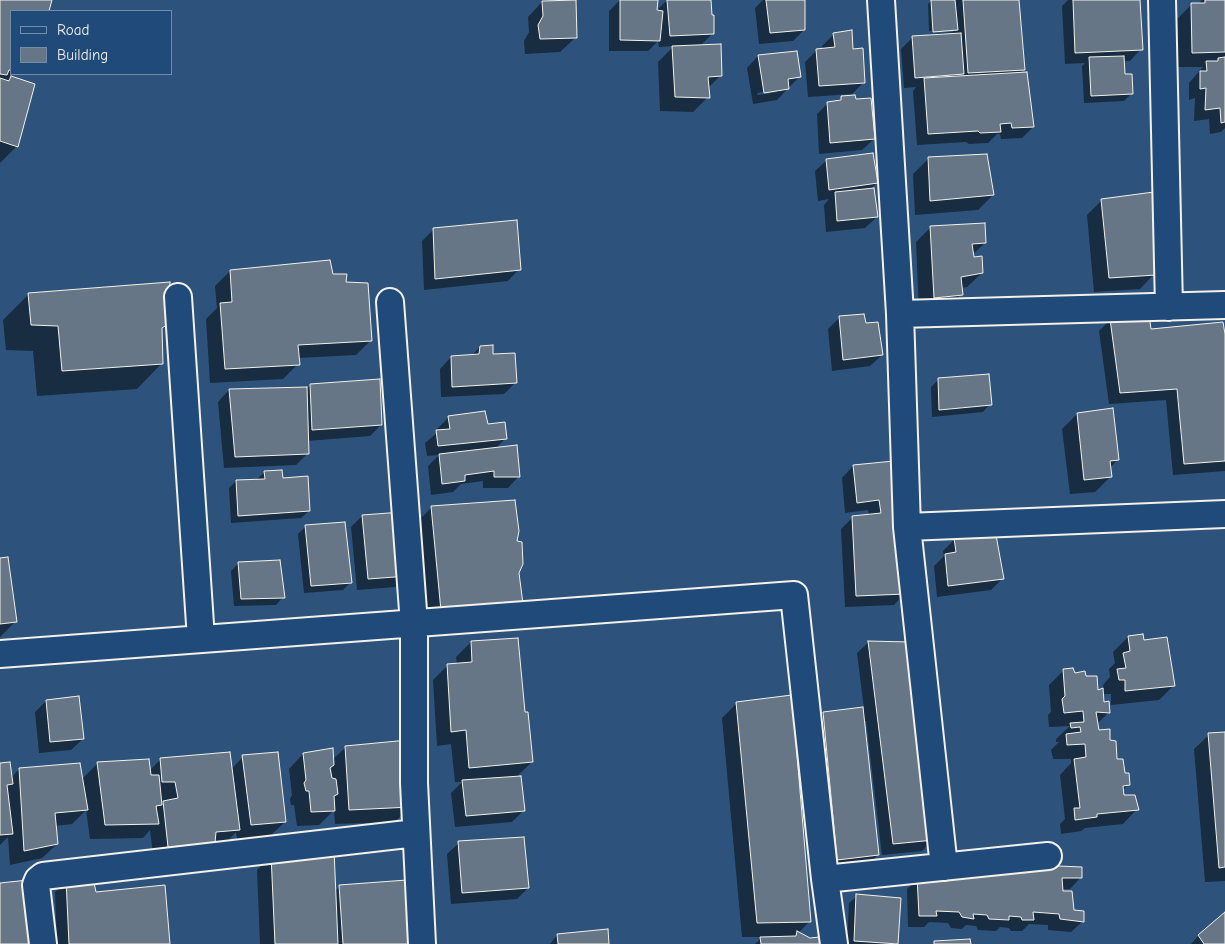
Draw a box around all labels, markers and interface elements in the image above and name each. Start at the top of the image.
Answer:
legend [10,10,172,75]
text: Road [57,21,89,39]
text: Building [57,46,108,64]

